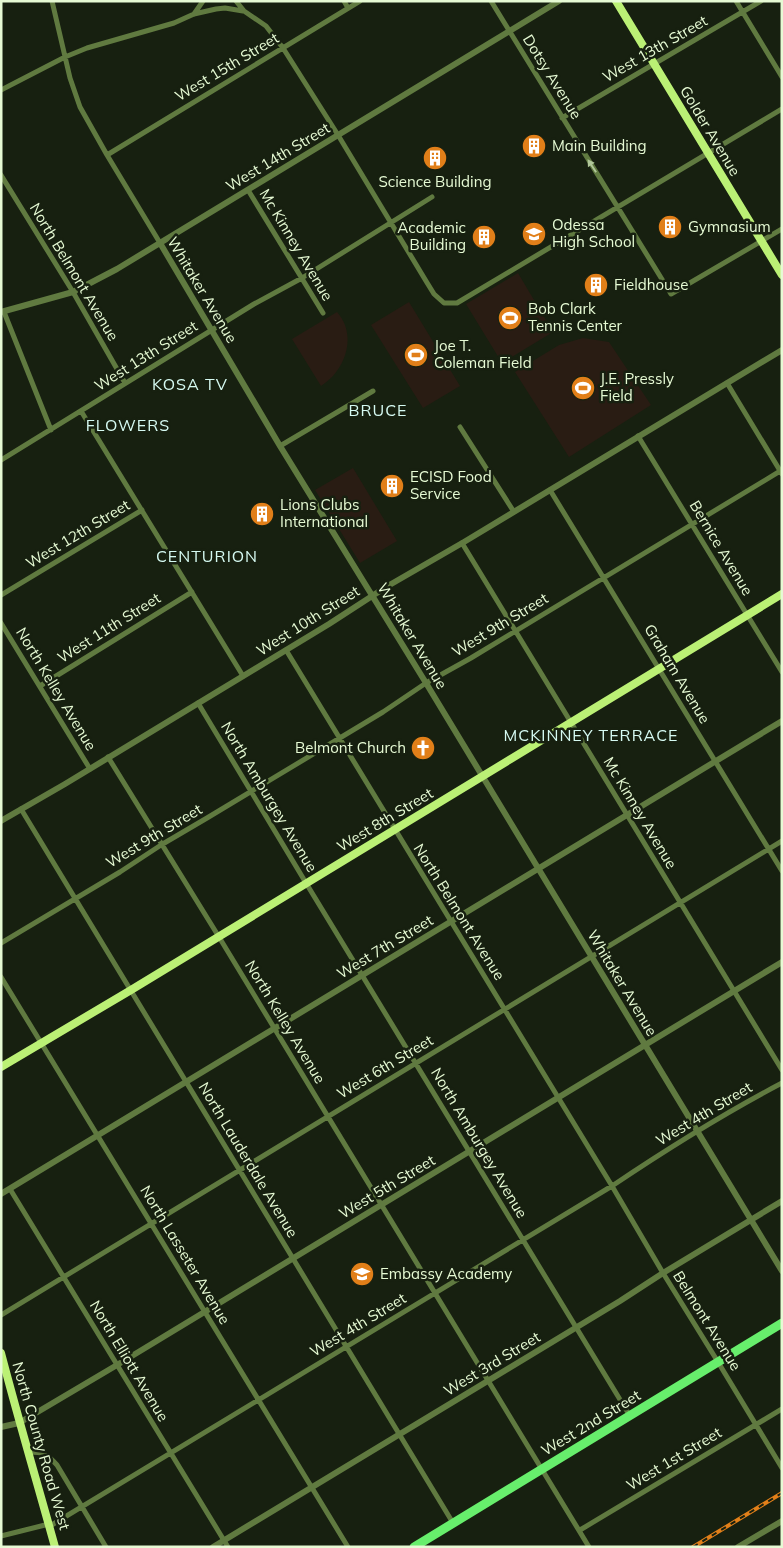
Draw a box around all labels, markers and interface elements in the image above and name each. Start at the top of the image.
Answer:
street label: West 13th Street [599,11,711,86]
street label: West 15th Street [171,28,282,105]
street label: Dotsy Avenue [519,31,586,123]
street label: Golder Avenue [676,82,745,179]
street label: West 14th Street [222,118,333,195]
building icon: Main Building [521,133,547,159]
place label: Main Building [552,136,647,155]
building icon: Science Building [422,145,448,171]
one-way arrow [588,159,597,172]
place label: Science Building [378,172,492,191]
street label: Mc Kinney Avenue [256,185,337,304]
street label: North Belmont Avenue [26,199,123,344]
building icon: Gymnasium [657,214,683,240]
place label: Odessa High School [552,215,635,251]
place label: Gymnasium [688,217,771,236]
place label: Academic Building [397,218,466,254]
school or university icon: Odessa High School [521,221,547,247]
building icon: Academic Building [471,224,497,250]
street label: Whitaker Avenue [163,233,242,346]
building icon: Fieldhouse [583,272,609,298]
place label: Fieldhouse [614,275,688,294]
place label: Bob Clark Tennis Center [528,299,623,335]
sports icon: Bob Clark Tennis Center [497,305,523,331]
street label: West 13th Street [91,316,201,395]
place label: Joe T. Coleman Field [434,336,532,372]
sports icon: Joe T. Coleman Field [403,342,429,368]
place label: J.E. Pressly Field [600,369,674,405]
district label: KOSA TV [152,374,228,394]
sports icon: J.E. Pressly Field [570,375,596,401]
district label: BRUCE [349,400,407,420]
district label: FLOWERS [86,415,170,435]
place label: ECISD Food Service [410,467,492,503]
building icon: ECISD Food Service [379,473,405,499]
street label: West 12th Street [22,495,133,572]
place label: Lions Clubs International [280,495,368,531]
street label: Bernice Avenue [686,497,757,599]
building icon: Lions Clubs International [249,501,275,527]
district label: CENTURION [156,546,258,566]
street label: Whitaker Avenue [373,579,452,692]
street label: West 10th Street [253,581,363,660]
street label: West 11th Street [54,588,164,667]
street label: West 9th Street [448,588,551,661]
street label: Graham Avenue [640,621,715,727]
street label: North Kelley Avenue [12,624,101,754]
street label: North Amburgey Avenue [217,718,322,875]
district label: MCKINNEY TERRACE [503,725,679,745]
church icon: Belmont Church [410,735,436,761]
place label: Belmont Church [295,738,406,757]
street label: Mc Kinney Avenue [600,753,681,872]
street label: West 8th Street [333,783,436,856]
street label: West 9th Street [102,799,205,872]
street label: North Belmont Avenue [410,840,509,984]
street label: West 7th Street [333,910,436,983]
street label: Whitaker Avenue [583,926,662,1039]
street label: North Kelley Avenue [241,957,330,1087]
street label: West 6th Street [333,1030,436,1103]
street label: North Amburgey Avenue [427,1064,532,1221]
street label: West 4th Street [652,1077,755,1150]
street label: North Lauderdale Avenue [194,1079,302,1241]
street label: West 5th Street [335,1150,438,1223]
street label: North Lasseter Avenue [136,1182,234,1328]
school or university icon: Embassy Academy [349,1261,375,1287]
place label: Embassy Academy [380,1264,512,1283]
street label: Belmont Avenue [669,1267,746,1374]
street label: West 4th Street [306,1288,409,1361]
street label: North Elliott Avenue [86,1297,173,1425]
street label: West 3rd Street [440,1327,543,1400]
street label: North County Road West [8,1360,75,1532]
street label: West 2nd Street [538,1385,644,1460]
street label: West 1st Street [623,1423,725,1494]

